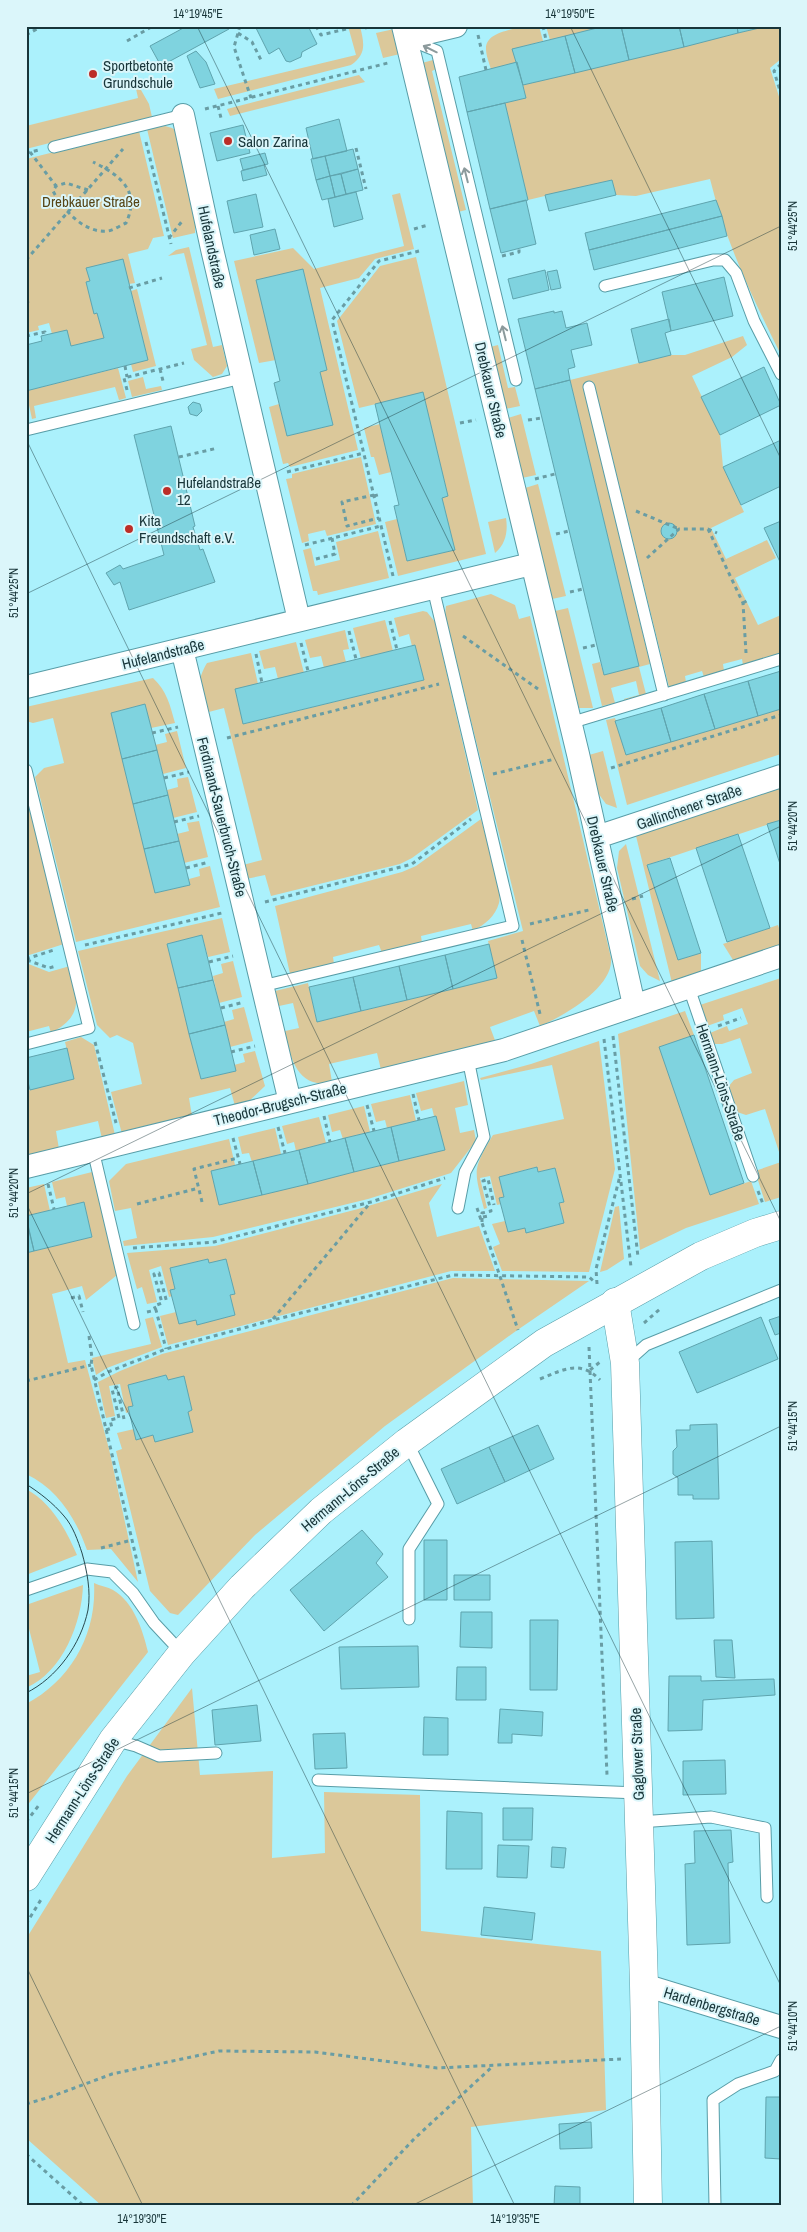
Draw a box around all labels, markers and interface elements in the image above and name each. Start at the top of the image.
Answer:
text: 14°19'45"E [173,6,223,22]
text: 14°19'50"E [545,6,595,22]
one-way arrow [422,43,437,53]
place label: Sportbetonte Grundschule [103,55,174,93]
marker: Sportbetonte Grundschule [87,68,99,80]
place label: Salon Zarina [238,131,309,152]
marker: Salon Zarina [222,135,234,147]
one-way arrow [461,167,470,183]
park label: Drebkauer Straße [42,191,140,212]
text: 51°44'25"N [785,201,801,251]
street label: Hufelandstraße [193,204,231,290]
one-way arrow [499,325,508,341]
street label: Drebkauer Straße [470,340,512,440]
place label: Hufelandstraße 12 [177,472,261,510]
marker: Hufelandstraße 12 [161,485,173,497]
place label: Kita Freundschaft e.V. [139,510,235,548]
marker: Kita Freundschaft e.V. [123,523,135,535]
text: 51°44'25"N [6,568,22,618]
street label: Hufelandstraße [120,634,206,674]
street label: Ferdinand-Sauerbruch-Straße [192,735,252,899]
street label: Gallinchener Straße [634,779,745,835]
text: 51°44'20"N [785,801,801,851]
street label: Drebkauer Straße [582,814,624,914]
street label: Hermann-Löns-Straße [691,1021,751,1143]
street label: Theodor-Brugsch-Straße [211,1077,349,1131]
text: 51°44'20"N [6,1168,22,1218]
text: 51°44'15"N [785,1401,801,1451]
street label: Hermann-Löns-Straße [296,1442,404,1536]
street label: Gaglower Straße [625,1707,649,1801]
street label: Hermann-Löns-Straße [40,1733,124,1847]
text: 51°44'15"N [6,1768,22,1818]
street label: Hardenbergstraße [661,1981,763,2031]
text: 51°44'10"N [785,2001,801,2051]
text: 14°19'30"E [117,2211,167,2227]
text: 14°19'35"E [490,2211,540,2227]

